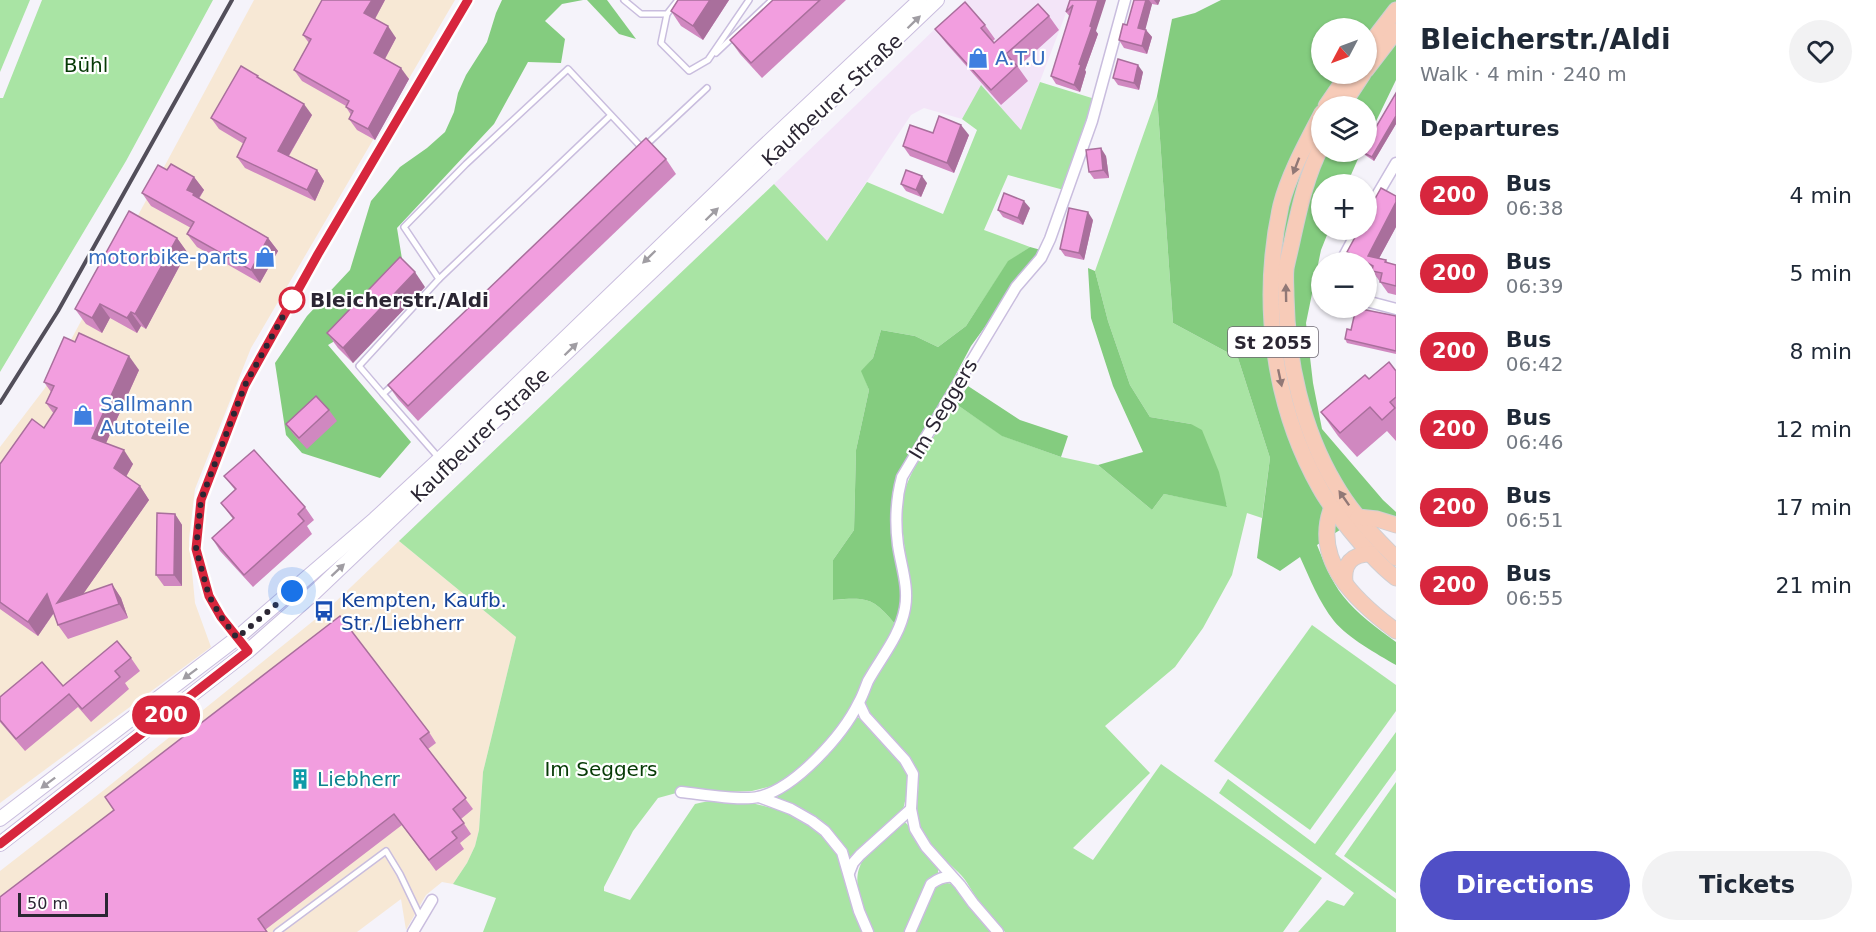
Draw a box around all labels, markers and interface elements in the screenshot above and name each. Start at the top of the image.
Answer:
one-way arrow [907,15,922,29]
north arrow [1311,18,1377,84]
map controls [1311,18,1377,318]
button: heart [1789,20,1852,83]
text: Bleicherstr./Aldi [1420,23,1671,56]
street label: Kaufbeurer Straße [757,29,907,171]
shop icon: A.T.U [966,46,990,70]
place label: A.T.U [995,46,1046,70]
park label: Bühl [64,53,108,77]
text: Walk · 4 min · 240 m [1420,62,1627,86]
button: layers [1311,96,1377,162]
text: Departures [1420,116,1560,141]
one-way arrow [1291,157,1300,175]
text: Bus [1506,171,1551,196]
button: + [1311,174,1377,240]
text: 200 [1432,183,1476,207]
text: 4 min [1790,183,1852,208]
text: 06:38 [1506,196,1563,220]
one-way arrow [704,207,719,221]
place label: motorbike-parts [88,245,248,269]
shop icon: motorbike-parts [253,245,277,269]
text: Bus [1506,249,1551,274]
one-way arrow [642,250,656,264]
button: − [1311,252,1377,318]
text: 200 [1432,261,1476,285]
text: 5 min [1790,261,1852,286]
text: 06:39 [1506,274,1563,298]
one-way arrow [1281,284,1291,303]
marker: Bleicherstr./Aldi [279,287,305,313]
place label: Bleicherstr./Aldi [310,288,489,312]
road number: St 2055 [1228,327,1318,357]
text: Bus [1506,327,1551,352]
text: 200 [1432,339,1476,363]
text: 8 min [1790,339,1852,364]
one-way arrow [563,342,578,356]
text: 06:42 [1506,352,1563,376]
street label: Im Seggers [904,354,982,464]
street label: Kaufbeurer Straße [406,363,554,507]
one-way arrow [1275,369,1285,387]
place label: Sallmann Autoteile [100,392,193,439]
shop icon: Sallmann Autoteile [71,403,95,427]
text: Bus [1506,405,1551,430]
text: 200 [1432,417,1476,441]
text: 12 min [1776,417,1852,442]
text: 06:46 [1506,430,1563,454]
text: Bus [1506,483,1551,508]
one-way arrow [1338,491,1350,507]
text: 200 [1432,495,1476,519]
text: 17 min [1776,495,1852,520]
text: 06:51 [1506,508,1563,532]
text: Bus [1506,561,1551,586]
one-way arrow [331,563,346,577]
text: 200 [1432,573,1476,597]
text: 21 min [1776,573,1852,598]
your location [277,576,307,606]
text: 06:55 [1506,586,1563,610]
place label: Kempten, Kaufb. Str./Liebherr [341,588,507,635]
bus stop icon: Kempten, Kaufb. Str./Liebherr [312,599,336,623]
one-way arrow [183,667,198,679]
line badge: 200 [132,696,201,734]
text: 200 [144,703,188,727]
park label: Im Seggers [544,757,658,781]
building icon: Liebherr [288,767,312,791]
place label: Liebherr [317,767,401,791]
one-way arrow [40,777,56,789]
button: Directions [1420,851,1630,920]
button: Tickets [1642,851,1852,920]
scale bar [18,890,108,918]
text: 50 m [27,894,68,913]

